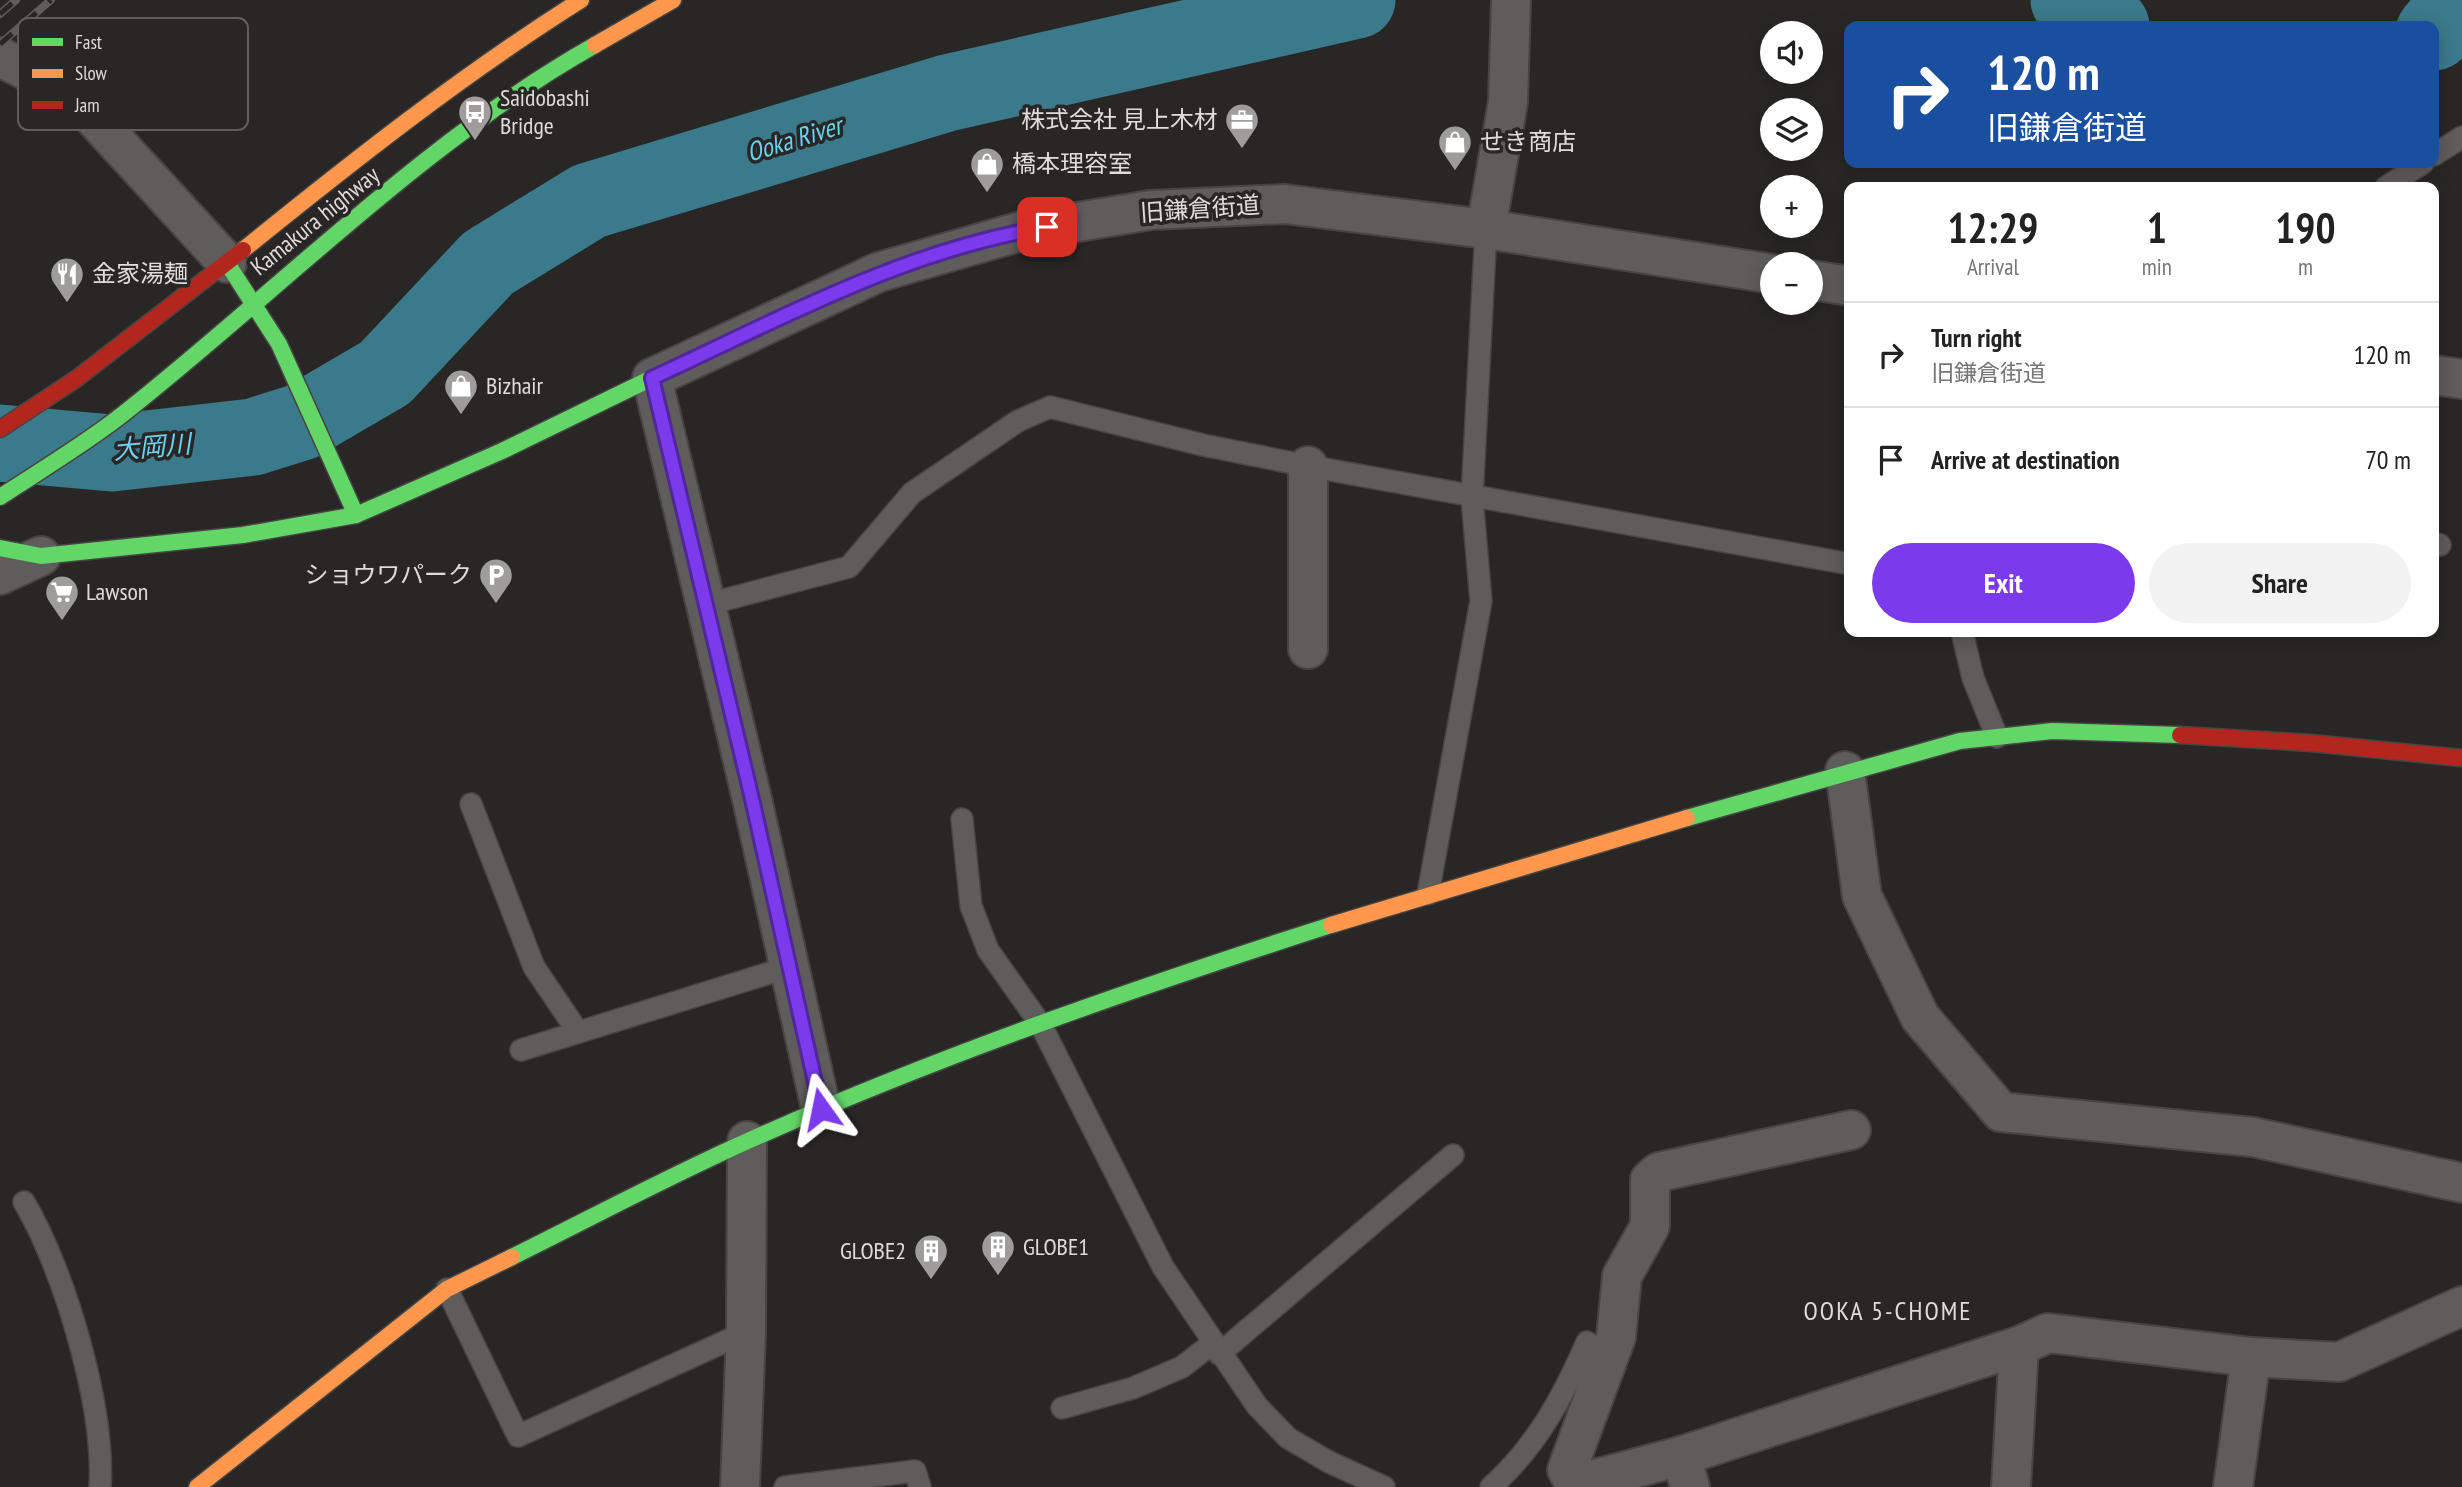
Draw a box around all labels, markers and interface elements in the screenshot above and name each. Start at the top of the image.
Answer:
legend [18,18,248,130]
map controls [1760,21,1823,315]
button: sound [1760,21,1823,84]
text: Fast [75,30,103,54]
text: 120 m [1987,40,2100,104]
icon: right [1872,49,1963,140]
text: Slow [75,61,108,85]
place label: Saidobashi Bridge [500,82,590,141]
text: Jam [74,93,100,117]
bus stop icon: Saidobashi Bridge [456,93,494,142]
button: layers [1760,98,1823,161]
office icon: 株式会社 見上木材 [1223,101,1261,150]
place label: 株式会社 見上木材 [1021,104,1218,135]
text: 旧鎌倉街道 [1987,106,2147,148]
water label: Ooka River [742,107,849,169]
shop icon: せき商店 [1436,123,1474,172]
place label: せき商店 [1480,126,1576,157]
shop icon: 橋本理容室 [968,145,1006,194]
place label: 橋本理容室 [1012,148,1132,179]
street label: Kamakura highway [244,159,385,282]
button: + [1760,175,1823,238]
street label: 旧鎌倉街道 [1139,189,1261,228]
pin [1017,197,1077,257]
text: 12:29 [1947,200,2038,255]
text: 1 [2147,200,2167,255]
text: 190 [2275,200,2336,255]
icon: arrive [1028,208,1066,246]
button: − [1760,252,1823,315]
text: Arrival [1967,252,2019,281]
text: min [2142,252,2172,281]
text: m [2298,252,2313,281]
restaurant icon: 金家湯麺 [48,255,86,304]
place label: 金家湯麺 [92,258,188,289]
text: Turn right [1931,321,2022,354]
icon: right [1872,336,1910,374]
text: 120 m [2353,338,2411,371]
text: 旧鎌倉街道 [1931,358,2046,387]
shop icon: Bizhair [442,367,480,416]
place label: Bizhair [486,370,544,401]
water label: 大岡川 [112,426,195,466]
icon: arrive [1872,441,1910,479]
text: Arrive at destination [1931,443,2120,476]
text: 70 m [2365,443,2411,476]
button: Exit [1872,543,2135,623]
button: Share [2149,543,2411,623]
parking icon: ショウワパーク [477,556,515,605]
place label: ショウワパーク [304,559,472,590]
supermarket icon: Lawson [43,573,81,622]
place label: Lawson [86,576,148,607]
position arrow [784,1072,858,1146]
building icon: GLOBE1 [979,1228,1017,1277]
place label: GLOBE1 [1023,1231,1089,1262]
building icon: GLOBE2 [912,1232,950,1281]
place label: GLOBE2 [840,1235,906,1266]
district label: OOKA 5-CHOME [1804,1294,1972,1327]

